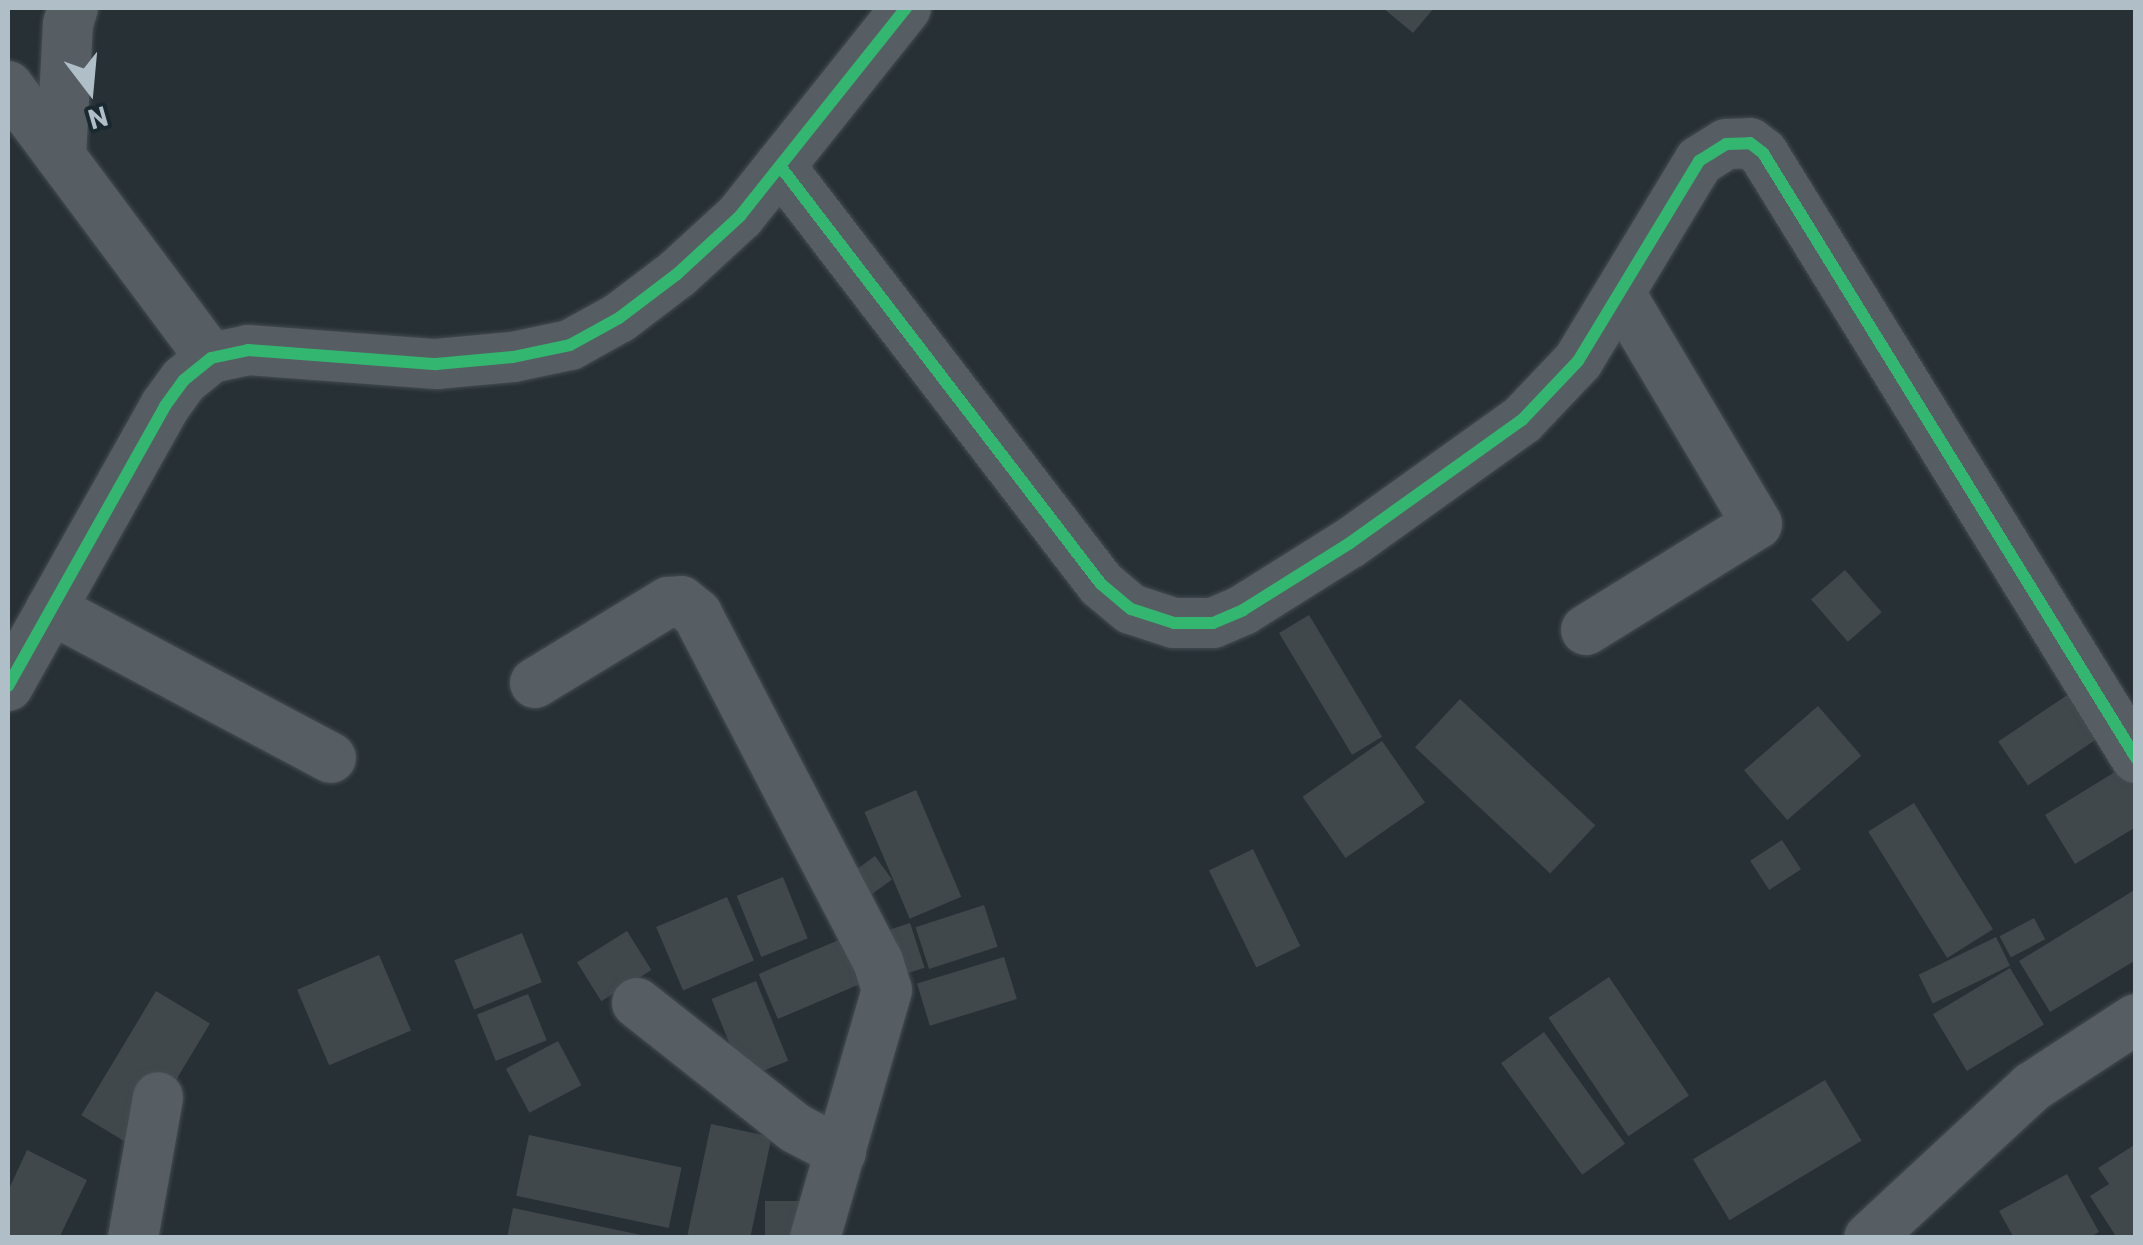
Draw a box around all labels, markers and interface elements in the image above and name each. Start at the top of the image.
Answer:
north arrow [40,40,140,140]
text: N [85,100,112,138]

